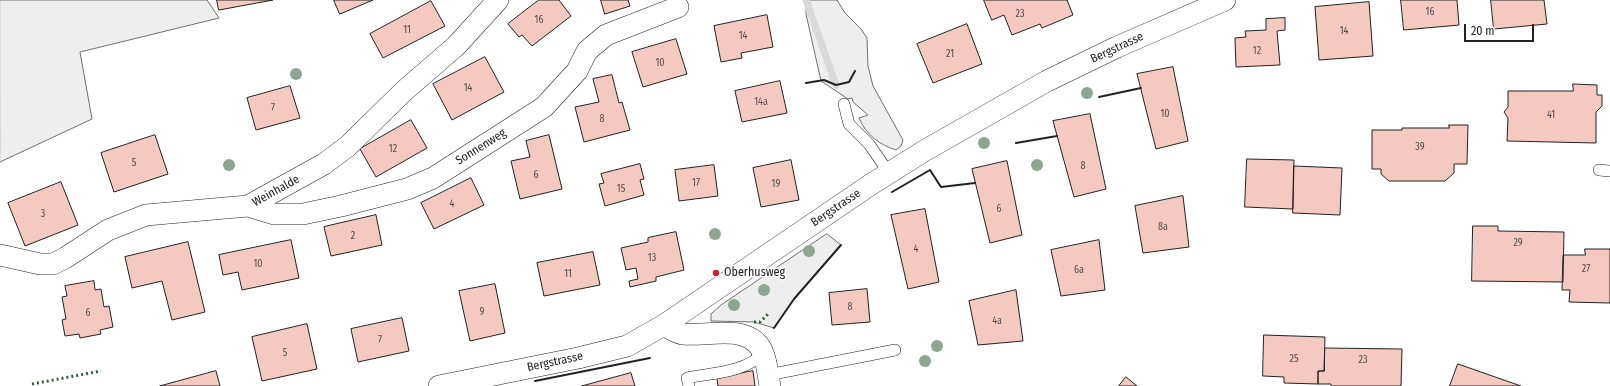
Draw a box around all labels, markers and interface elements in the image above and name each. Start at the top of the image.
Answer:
house number: 16 [1426,6,1434,18]
house number: 23 [1016,8,1024,20]
house number: 16 [535,14,543,26]
scale bar [1466,16,1536,42]
house number: 11 [403,24,411,36]
text: 20 m [1471,24,1495,38]
house number: 14 [1340,25,1348,37]
street label: Bergstrasse [1088,29,1146,67]
house number: 14 [739,30,747,42]
house number: 12 [1253,45,1261,57]
house number: 21 [946,48,954,60]
house number: 10 [655,57,665,69]
house number: 14 [464,82,472,94]
house number: 14a [754,96,768,108]
house number: 7 [271,102,275,114]
house number: 10 [1160,108,1170,120]
house number: 41 [1547,109,1555,121]
house number: 8 [600,113,604,125]
street label: Sonnenweg [453,126,509,168]
house number: 39 [1415,141,1425,153]
house number: 12 [389,143,397,155]
house number: 5 [132,157,136,169]
house number: 8 [1081,160,1085,172]
house number: 6 [534,169,538,181]
street label: Weinhalde [250,172,302,210]
house number: 17 [692,177,700,189]
house number: 19 [772,178,780,190]
house number: 15 [617,183,625,195]
street label: Bergstrasse [808,186,864,230]
house number: 4 [450,198,454,210]
house number: 6 [997,203,1001,215]
house number: 3 [41,208,45,220]
house number: 8a [1158,221,1168,233]
house number: 2 [351,230,355,242]
house number: 29 [1513,237,1523,249]
house number: 4 [914,243,918,255]
house number: 13 [648,252,656,264]
house number: 10 [253,258,263,270]
house number: 27 [1582,263,1590,275]
house number: 6a [1074,264,1084,276]
place label: Oberhusweg [724,266,785,280]
house number: 11 [564,268,572,280]
marker: Oberhusweg [711,268,721,278]
house number: 8 [848,301,852,313]
house number: 9 [480,306,484,318]
house number: 6 [86,307,90,319]
house number: 4a [992,315,1002,327]
house number: 7 [378,334,382,346]
house number: 5 [283,347,287,359]
street label: Bergstrasse [526,349,584,375]
house number: 25 [1290,353,1298,365]
house number: 23 [1359,354,1367,366]

